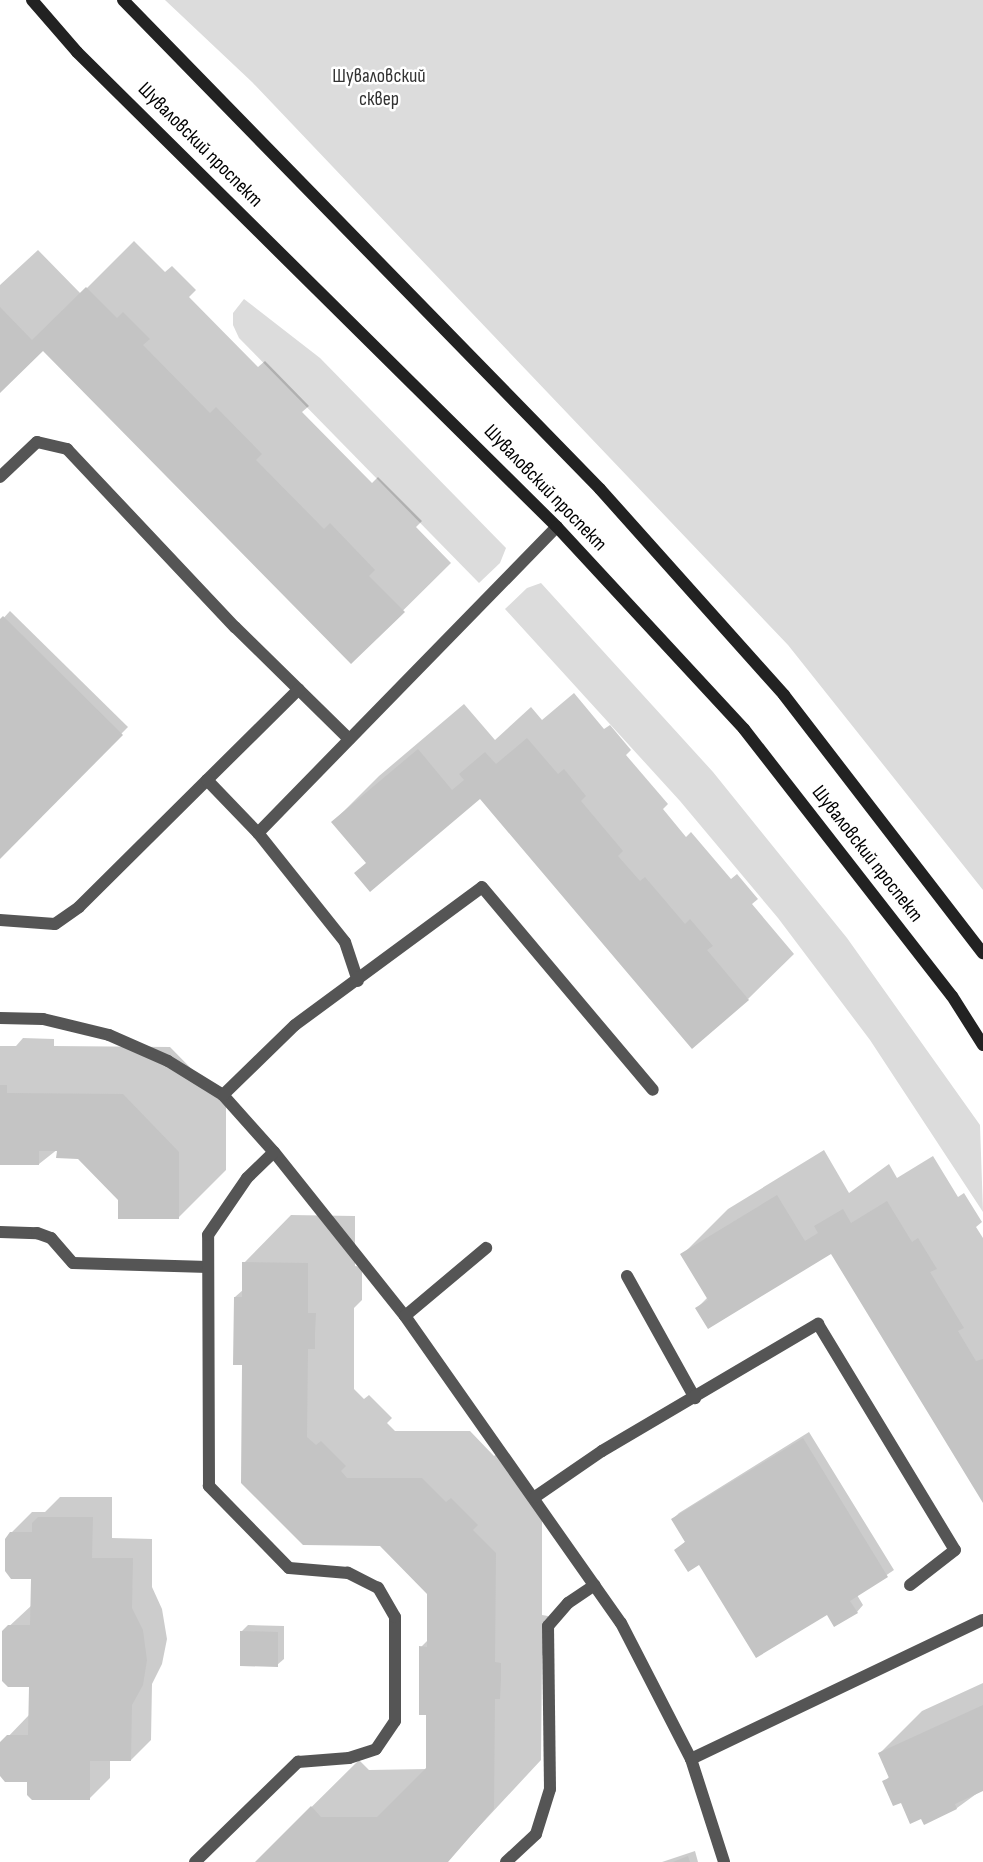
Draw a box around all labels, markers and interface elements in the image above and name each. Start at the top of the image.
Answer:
park label: Шуваловский сквер [332,64,426,111]
street label: Шуваловский проспект [133,78,267,212]
street label: Шуваловский проспект [479,420,611,556]
street label: Шуваловский проспект [806,781,928,927]

